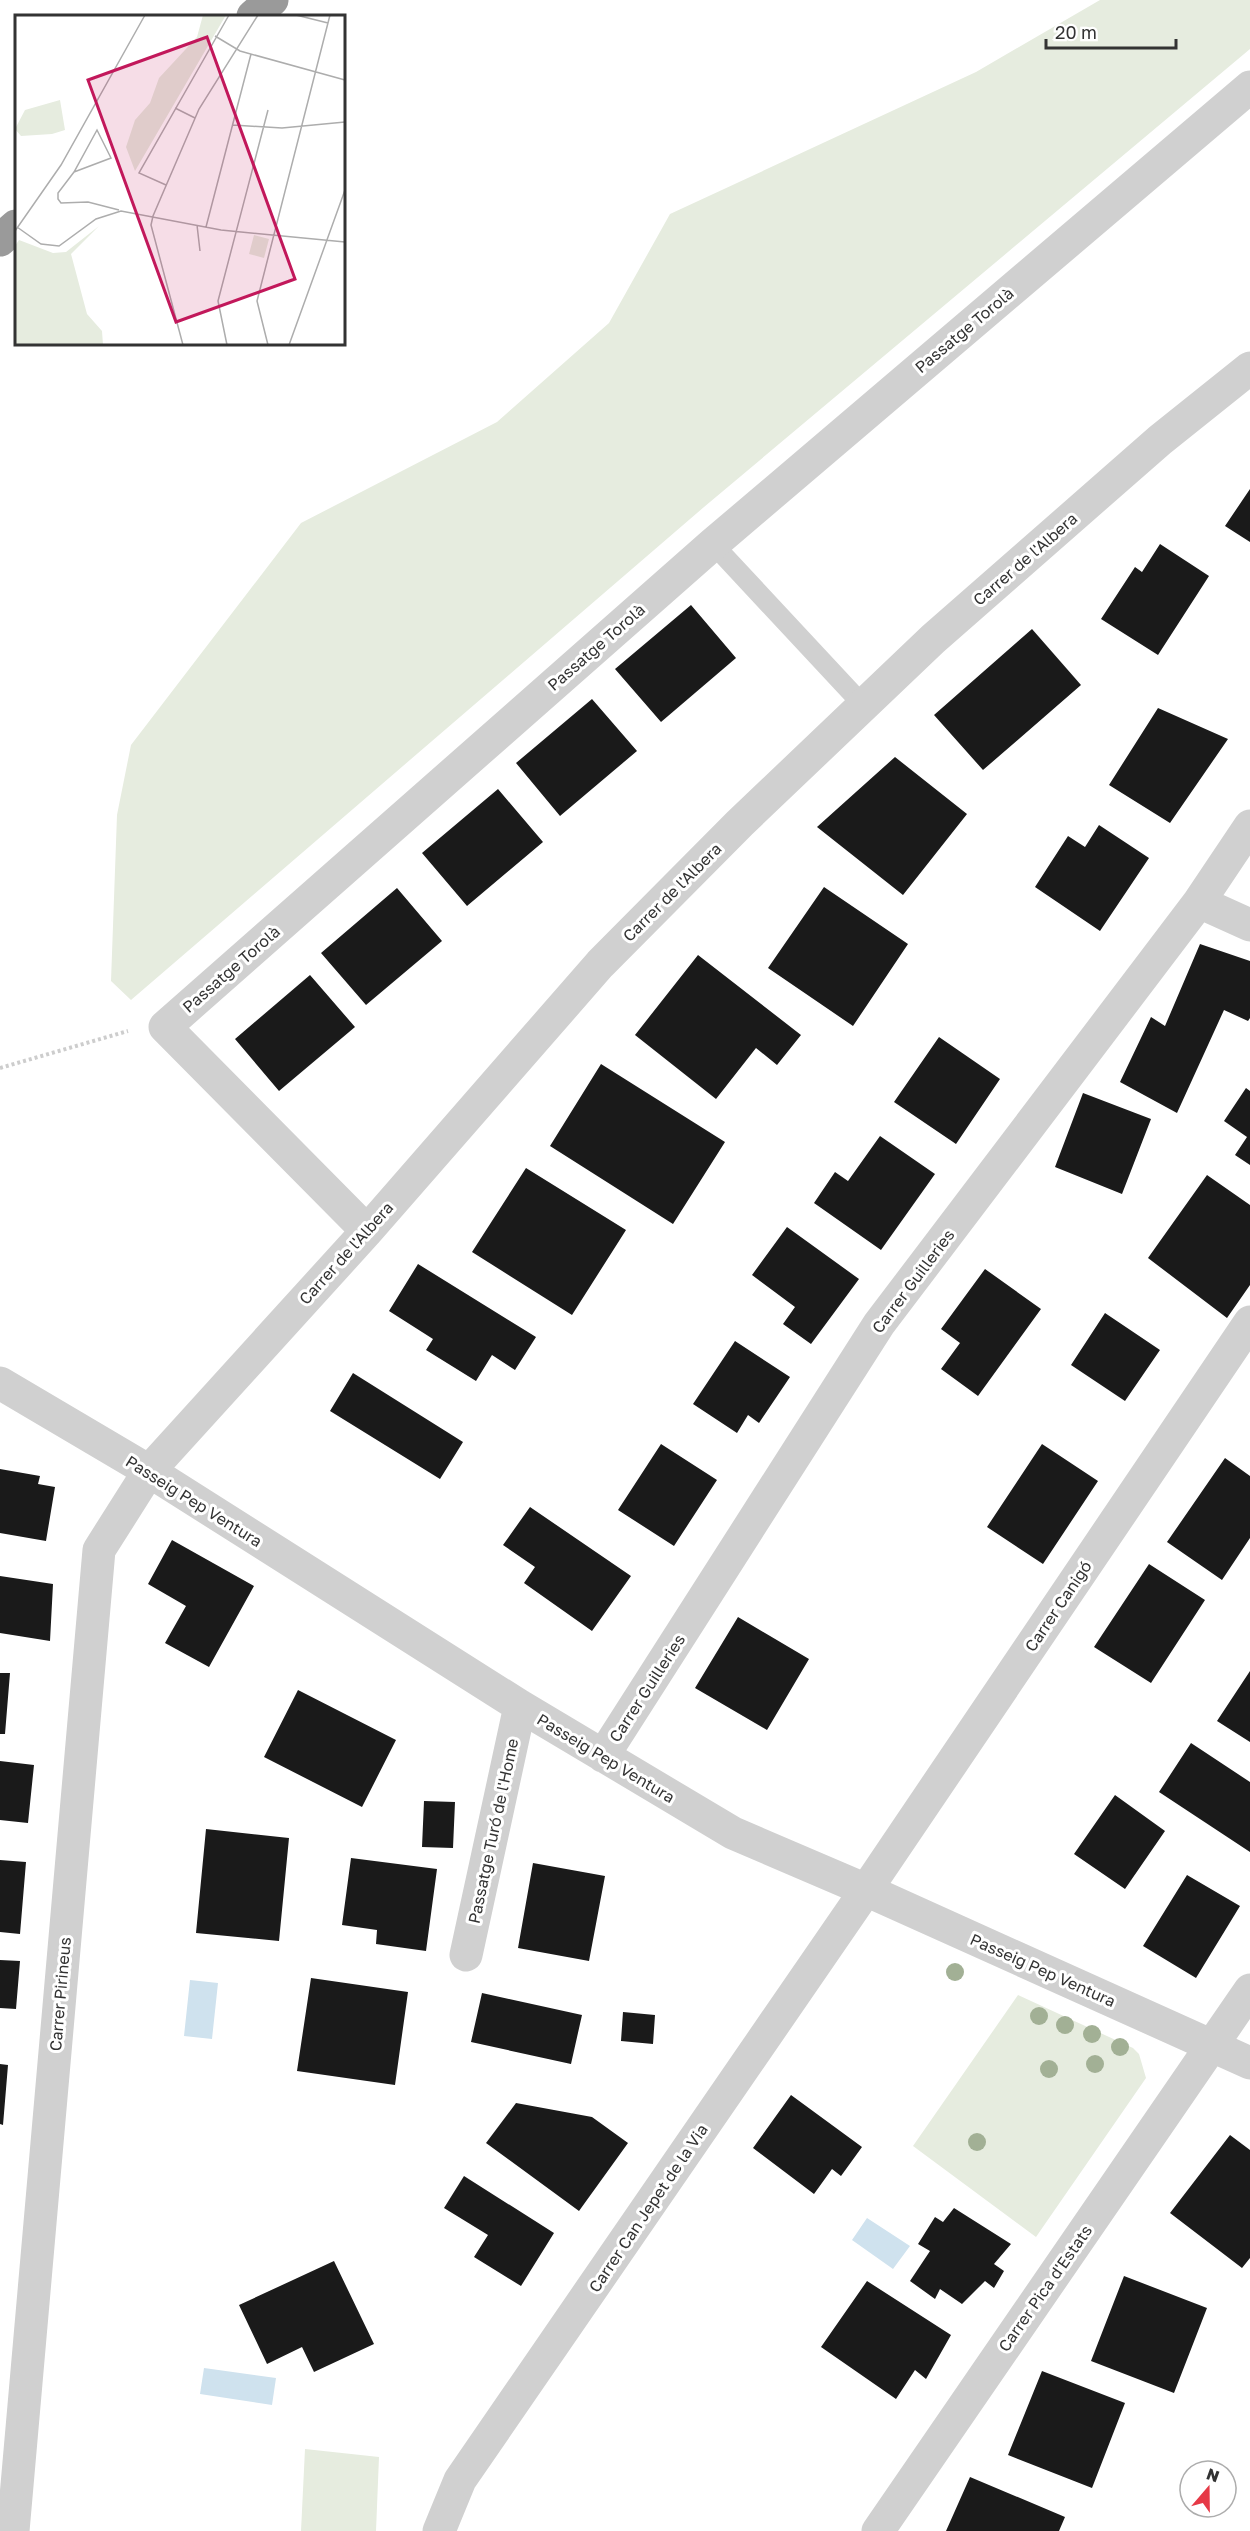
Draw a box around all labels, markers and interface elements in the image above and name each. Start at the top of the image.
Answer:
scale bar [1046,12,1176,50]
inset map [15,15,345,345]
text: 20 m [1055,21,1097,43]
street label: Passatge Torolà [911,283,1017,377]
street label: Carrer de l'Albera [969,508,1081,610]
street label: Passatge Torolà [543,599,649,695]
street label: Carrer de l'Albera [618,838,726,946]
street label: Passatge Torolà [178,921,284,1017]
street label: Carrer de l'Albera [295,1197,397,1309]
street label: Carrer Guilleries [868,1225,958,1337]
street label: Passeig Pep Ventura [122,1451,266,1551]
street label: Carrer Canigó [1020,1557,1096,1655]
street label: Carrer Guilleries [605,1630,689,1746]
street label: Passeig Pep Ventura [534,1709,678,1807]
street label: Passatge Turó de l'Home [464,1737,522,1925]
street label: Passeig Pep Ventura [967,1929,1119,2011]
street label: Carrer Pirineus [45,1936,75,2052]
street label: Carrer Can Jepet de la Via [584,2120,712,2296]
street label: Carrer Pica d'Estats [994,2221,1096,2355]
north arrow [1178,2459,1238,2519]
text: N [1204,2463,1222,2486]

